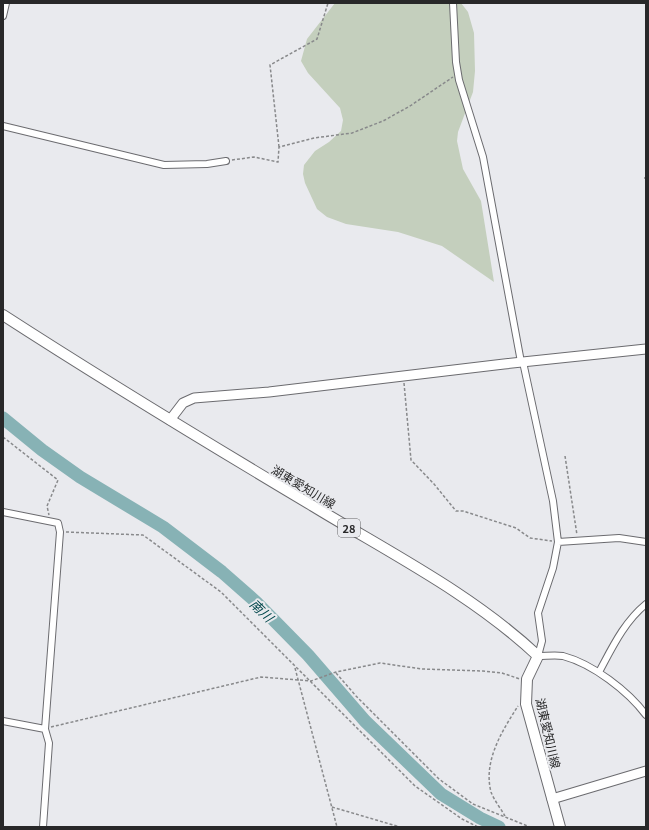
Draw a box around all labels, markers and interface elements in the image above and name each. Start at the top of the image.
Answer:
street label: 湖東愛知川線 [269,460,339,512]
road number: 28 [338,519,360,537]
water label: 南川 [246,594,279,627]
street label: 湖東愛知川線 [533,696,565,770]

